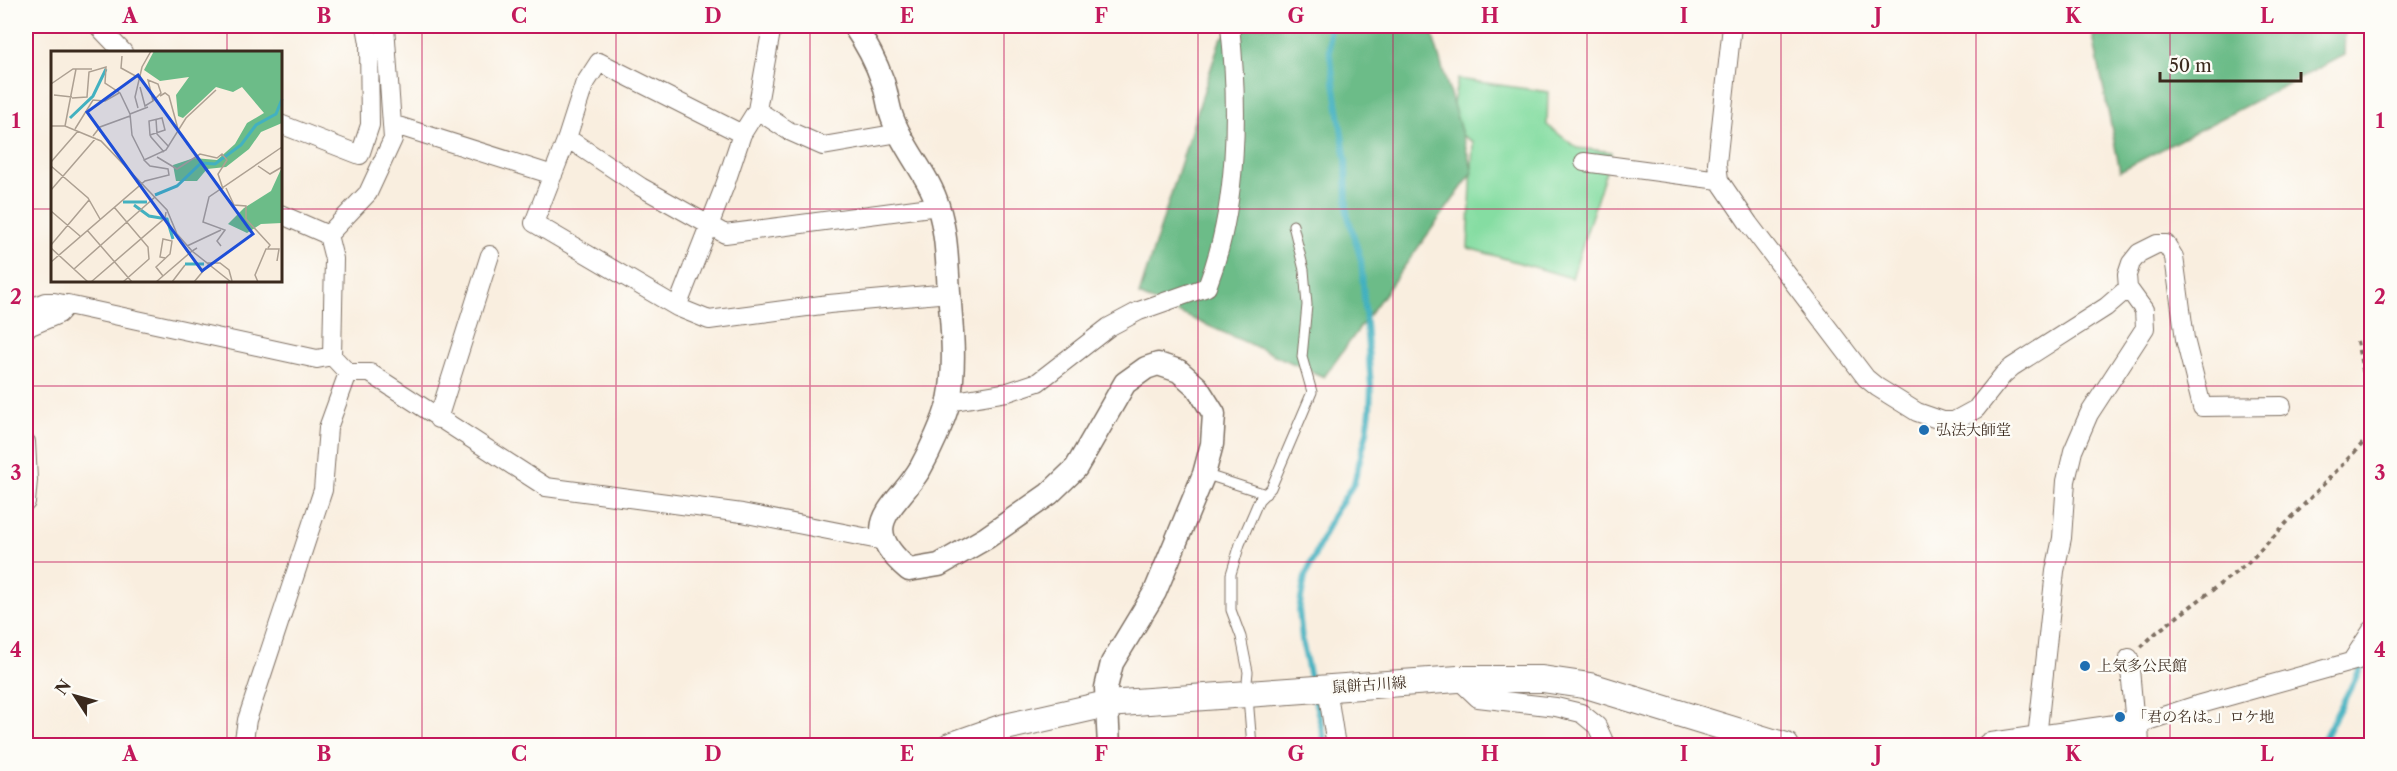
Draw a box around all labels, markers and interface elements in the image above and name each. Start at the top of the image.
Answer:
text: A [121,4,138,28]
text: B [317,4,332,28]
text: C [511,4,527,28]
text: D [704,4,722,28]
text: E [900,4,914,28]
text: F [1094,4,1108,28]
text: G [1288,4,1305,28]
text: H [1481,4,1499,28]
text: I [1680,4,1688,28]
text: J [1870,4,1882,28]
text: K [2065,4,2082,28]
text: L [2260,4,2274,28]
scale bar [2160,45,2301,83]
inset map [51,51,282,282]
text: 50 m [2169,55,2212,77]
text: 1 [12,109,21,133]
text: 1 [2376,109,2385,133]
text: 2 [10,285,22,309]
text: 2 [2374,285,2386,309]
place label: 弘法大師堂 [1936,420,2011,439]
marker: 弘法大師堂 [1917,423,1931,437]
text: 3 [10,461,22,485]
text: 3 [2374,461,2386,485]
text: 4 [10,638,22,662]
text: 4 [2374,638,2386,662]
place label: 上気多公民館 [2097,656,2187,675]
marker: 上気多公民館 [2078,659,2092,673]
north arrow [45,666,105,726]
street label: 鼠餅古川線 [1331,672,1407,697]
text: N [51,676,75,699]
place label: 「君の名は。」ロケ地 [2132,707,2275,726]
marker: 「君の名は。」ロケ地 [2113,710,2127,724]
text: A [121,742,138,766]
text: B [317,742,332,766]
text: C [511,742,527,766]
text: D [704,742,722,766]
text: E [900,742,914,766]
text: F [1094,742,1108,766]
text: G [1288,742,1305,766]
text: H [1481,742,1499,766]
text: I [1680,742,1688,766]
text: J [1870,742,1882,766]
text: K [2065,742,2082,766]
text: L [2260,742,2274,766]

